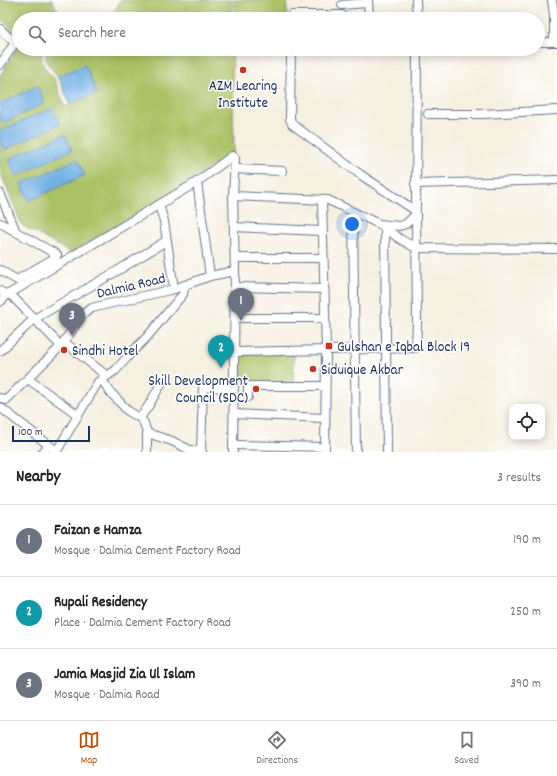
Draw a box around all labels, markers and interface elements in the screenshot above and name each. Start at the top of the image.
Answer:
search box [12,12,545,56]
icon: search [26,23,48,45]
text: Search here [58,23,126,45]
marker: AZM Learing Institute [238,65,248,75]
place label: AZM Learing Institute [209,76,277,115]
your location [342,214,362,234]
street label: Dalmia Road [95,268,168,306]
pin: 1 [228,288,254,321]
pin: 3 [59,303,85,336]
pin: 2 [208,335,234,368]
place label: Gulshan e Iqbal Block 19 [337,337,470,359]
place label: Sindhi Hotel [72,341,139,363]
marker: Gulshan e Iqbal Block 19 [324,341,334,351]
marker: Sindhi Hotel [59,345,69,355]
place label: Siduique Akbar [321,360,404,382]
marker: Siduique Akbar [308,364,318,374]
place label: Skill Development Council (SDC) [148,371,248,410]
marker: Skill Development Council (SDC) [251,384,261,394]
map controls [509,404,545,440]
button: locate [509,404,545,440]
scale bar [12,424,90,443]
text: 100 m [18,425,42,441]
text: Nearby [16,466,60,490]
text: 3 results [497,469,541,488]
text: Faizan e Hamza [54,520,141,542]
text: 1 [28,531,30,550]
text: 190 m [513,531,541,550]
text: Mosque · Dalmia Cement Factory Road [54,542,241,561]
text: Rupali Residency [54,592,147,614]
text: 2 [26,603,32,622]
text: 250 m [510,603,541,622]
text: Place · Dalmia Cement Factory Road [54,614,231,633]
text: Jamia Masjid Zia Ul Islam [54,664,195,686]
text: 3 [26,675,32,694]
text: 390 m [510,675,541,694]
text: Mosque · Dalmia Road [54,686,160,705]
tab: Map [78,729,100,769]
tab: Directions [256,729,298,769]
tab: Saved [454,729,479,769]

